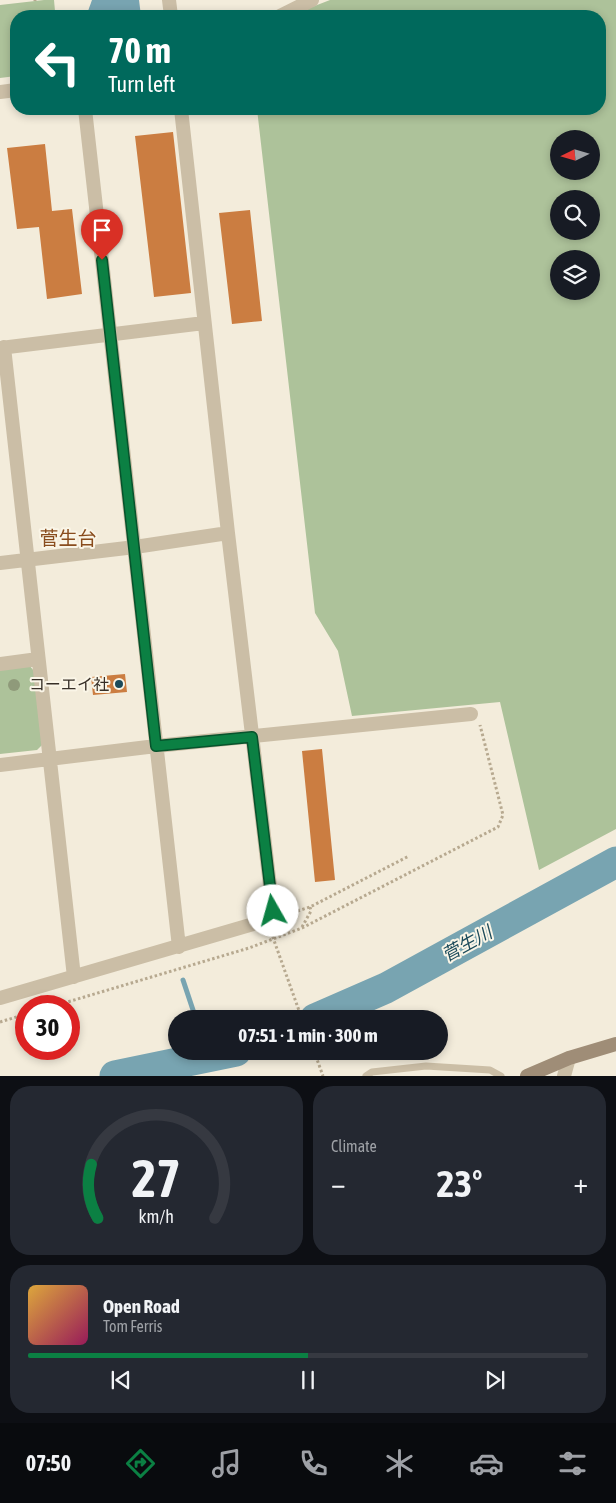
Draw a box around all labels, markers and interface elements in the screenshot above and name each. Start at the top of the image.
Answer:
icon: left [25,30,90,95]
text: 70 m [108,30,171,70]
text: Turn left [108,71,175,97]
north arrow [550,130,600,180]
map controls [550,130,600,300]
button: search [550,190,600,240]
pin [81,209,123,260]
icon: arrive [88,216,116,244]
button: layers [550,250,600,300]
district label: 菅生台 [39,527,97,549]
place label: コーエイ社 [29,675,109,693]
marker: コーエイ社 [113,678,125,690]
position arrow [246,884,298,936]
water label: 菅生川 [438,920,497,966]
speed limit sign: 30 [15,995,80,1060]
text: 07:51 · 1 min · 300 m [238,1024,378,1046]
text: Climate [331,1137,377,1155]
text: 27 [132,1148,181,1208]
text: 23° [436,1162,483,1205]
text: − [331,1167,346,1199]
text: + [573,1167,588,1199]
text: km/h [139,1206,174,1227]
text: Open Road [103,1295,180,1317]
text: Tom Ferris [103,1317,162,1335]
icon: previous [107,1366,135,1394]
icon: pause [294,1366,322,1394]
icon: next [481,1366,509,1394]
icon: directions [123,1446,158,1481]
icon: music [209,1446,244,1481]
icon: phone [296,1446,331,1481]
icon: climate [382,1446,417,1481]
icon: car [469,1446,504,1481]
icon: filters [555,1446,590,1481]
text: 07:50 [26,1450,71,1476]

